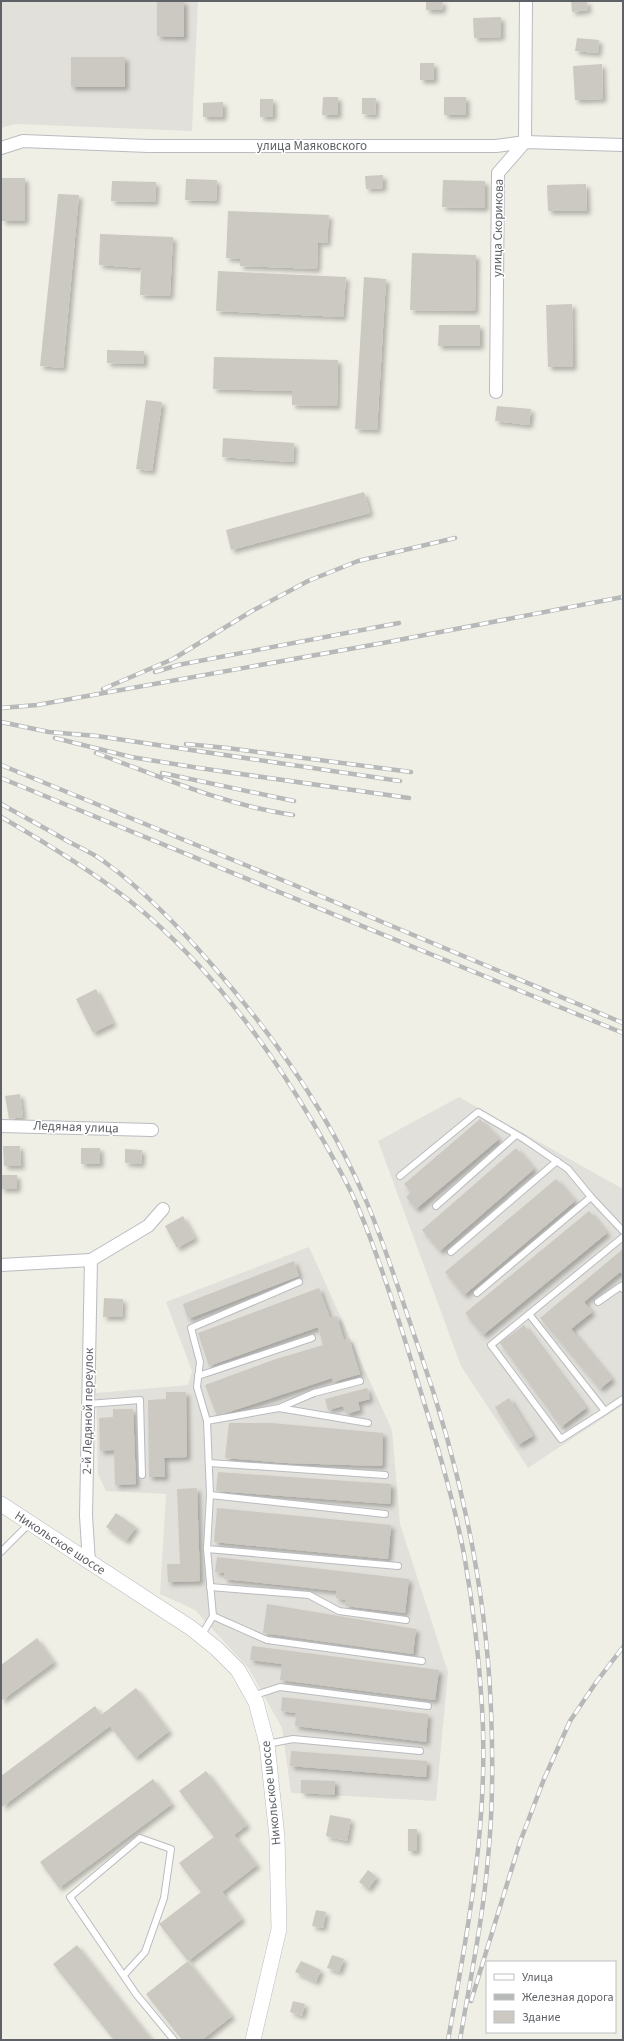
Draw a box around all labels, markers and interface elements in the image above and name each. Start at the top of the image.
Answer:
street label: улица Маяковского [257,137,367,155]
street label: улица Скорикова [488,179,508,277]
street label: Ледяная улица [33,1117,119,1137]
street label: 2-й Ледяной переулок [78,1347,98,1475]
street label: Никольское шоссе [11,1507,109,1579]
street label: Никольское шоссе [257,1740,285,1846]
legend [486,1961,616,2033]
text: Улица [522,1969,553,1986]
text: Железная дорога [522,1989,614,2006]
text: Здание [522,2009,561,2026]

